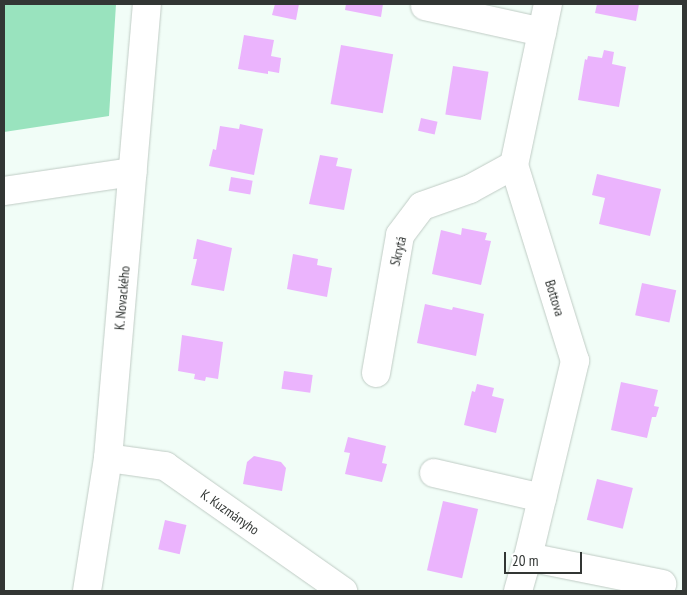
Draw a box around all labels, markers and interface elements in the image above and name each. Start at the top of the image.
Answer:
street label: Skrytá [386,234,410,268]
street label: K. Novackého [111,265,133,331]
street label: Bottova [542,278,568,318]
street label: K. Kuzmányho [197,485,263,539]
scale bar [507,542,584,574]
text: 20 m [512,551,538,570]

